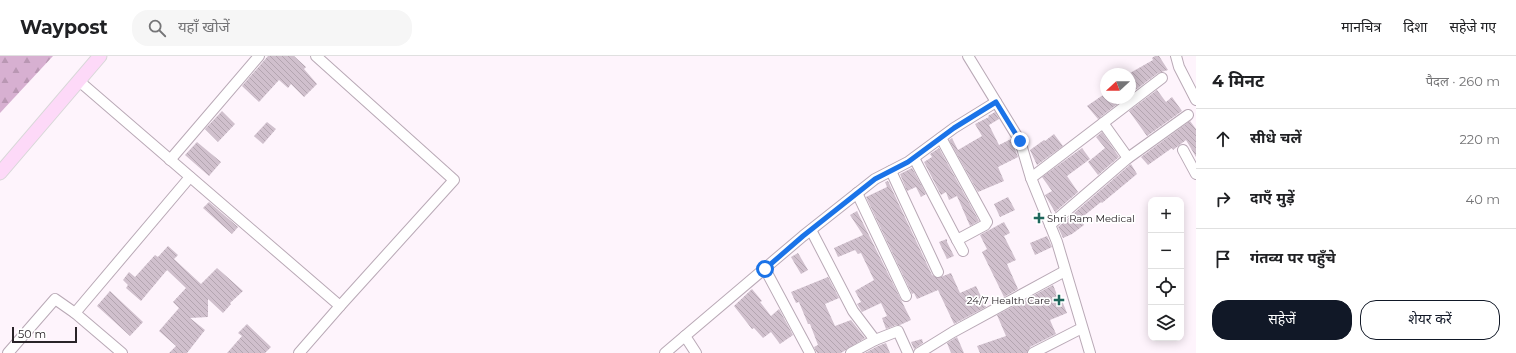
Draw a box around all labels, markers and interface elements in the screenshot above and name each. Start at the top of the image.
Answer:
search box [132,10,412,46]
text: Waypost [20,16,108,39]
icon: search [146,17,168,39]
text: यहाँ खोजें [178,17,230,36]
text: मानचित्र [1341,18,1381,36]
text: दिशा [1403,18,1427,36]
text: सहेजे गए [1449,18,1496,36]
north arrow [1100,68,1136,104]
text: 4 मिनट [1212,71,1264,91]
text: पैदल · 260 m [1426,73,1500,89]
icon: ahead [1212,128,1234,150]
text: सीधे चलें [1250,128,1302,147]
text: 220 m [1459,131,1500,147]
route end [1011,132,1029,150]
icon: right [1212,188,1234,210]
text: दाएँ मुड़ें [1250,188,1295,207]
text: 40 m [1466,191,1500,207]
map controls [1148,197,1184,341]
button: + [1148,197,1184,233]
place label: Shri Ram Medical [1047,212,1135,225]
marker: Shri Ram Medical [1034,213,1044,223]
button: − [1148,233,1184,269]
icon: arrive [1212,248,1234,270]
text: गंतव्य पर पहुँचे [1250,248,1336,267]
route start [756,260,774,278]
button: locate [1148,269,1184,305]
place label: 24/7 Health Care [967,294,1050,307]
marker: 24/7 Health Care [1053,294,1065,306]
button: सहेजें [1212,300,1352,340]
button: शेयर करें [1360,300,1500,340]
button: layers [1148,305,1184,341]
scale bar [12,325,77,344]
text: 50 m [18,327,46,341]

